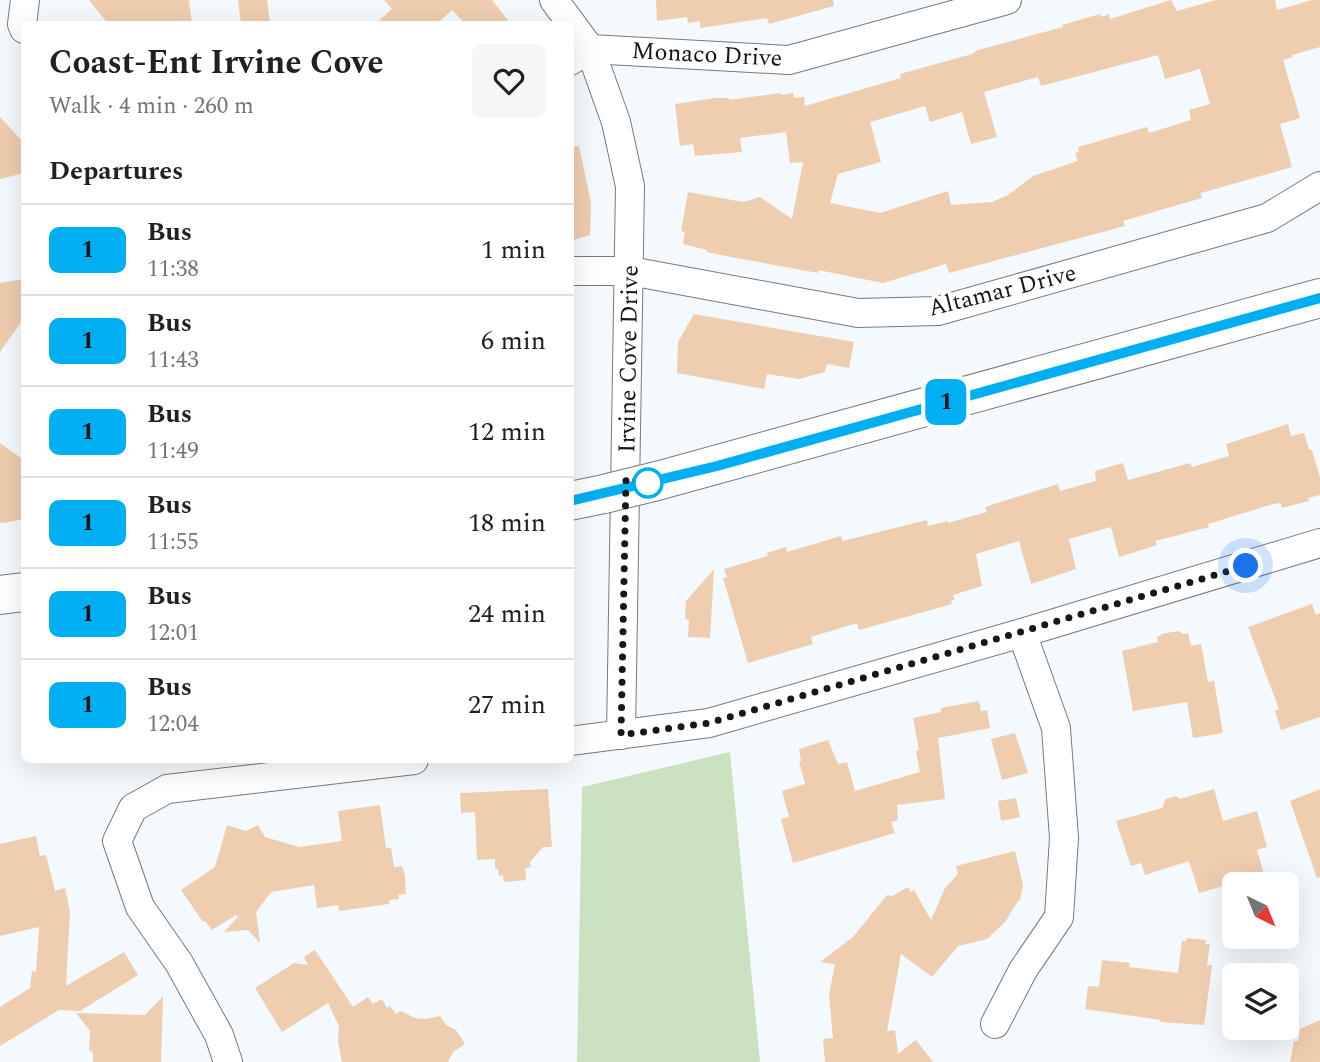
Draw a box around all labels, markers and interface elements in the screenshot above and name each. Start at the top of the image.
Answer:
street label: Monaco Drive [631,33,783,77]
text: Coast-Ent Irvine Cove [49,38,384,88]
button: heart [472,44,546,118]
text: Walk · 4 min · 260 m [49,89,254,124]
text: Departures [49,151,183,191]
text: Bus [147,212,192,252]
text: 1 min [481,230,546,270]
text: 1 [81,232,94,268]
text: 11:38 [147,252,199,287]
street label: Altamar Drive [924,255,1080,327]
street label: Irvine Cove Drive [609,265,649,453]
text: Bus [147,303,192,343]
text: 6 min [481,321,546,361]
text: 1 [81,323,94,359]
text: 11:43 [147,343,199,378]
line badge: 1 [923,379,969,425]
text: 1 [939,384,953,420]
text: Bus [147,394,192,434]
text: 12 min [468,412,546,452]
text: 1 [81,414,94,450]
text: 11:49 [147,434,199,469]
unlabelled marker [633,468,663,498]
text: Bus [147,485,192,525]
text: 18 min [468,503,546,543]
text: 1 [81,505,94,541]
text: 11:55 [147,525,199,560]
your location [1228,548,1263,583]
text: Bus [147,576,192,616]
text: 24 min [468,594,546,634]
text: 1 [81,596,94,632]
text: 12:01 [147,616,199,651]
text: Bus [147,667,192,707]
text: 27 min [468,685,546,725]
text: 1 [81,687,94,723]
text: 12:04 [147,707,199,742]
north arrow [1222,872,1298,948]
map controls [1222,872,1299,1040]
button: layers [1222,963,1299,1040]

